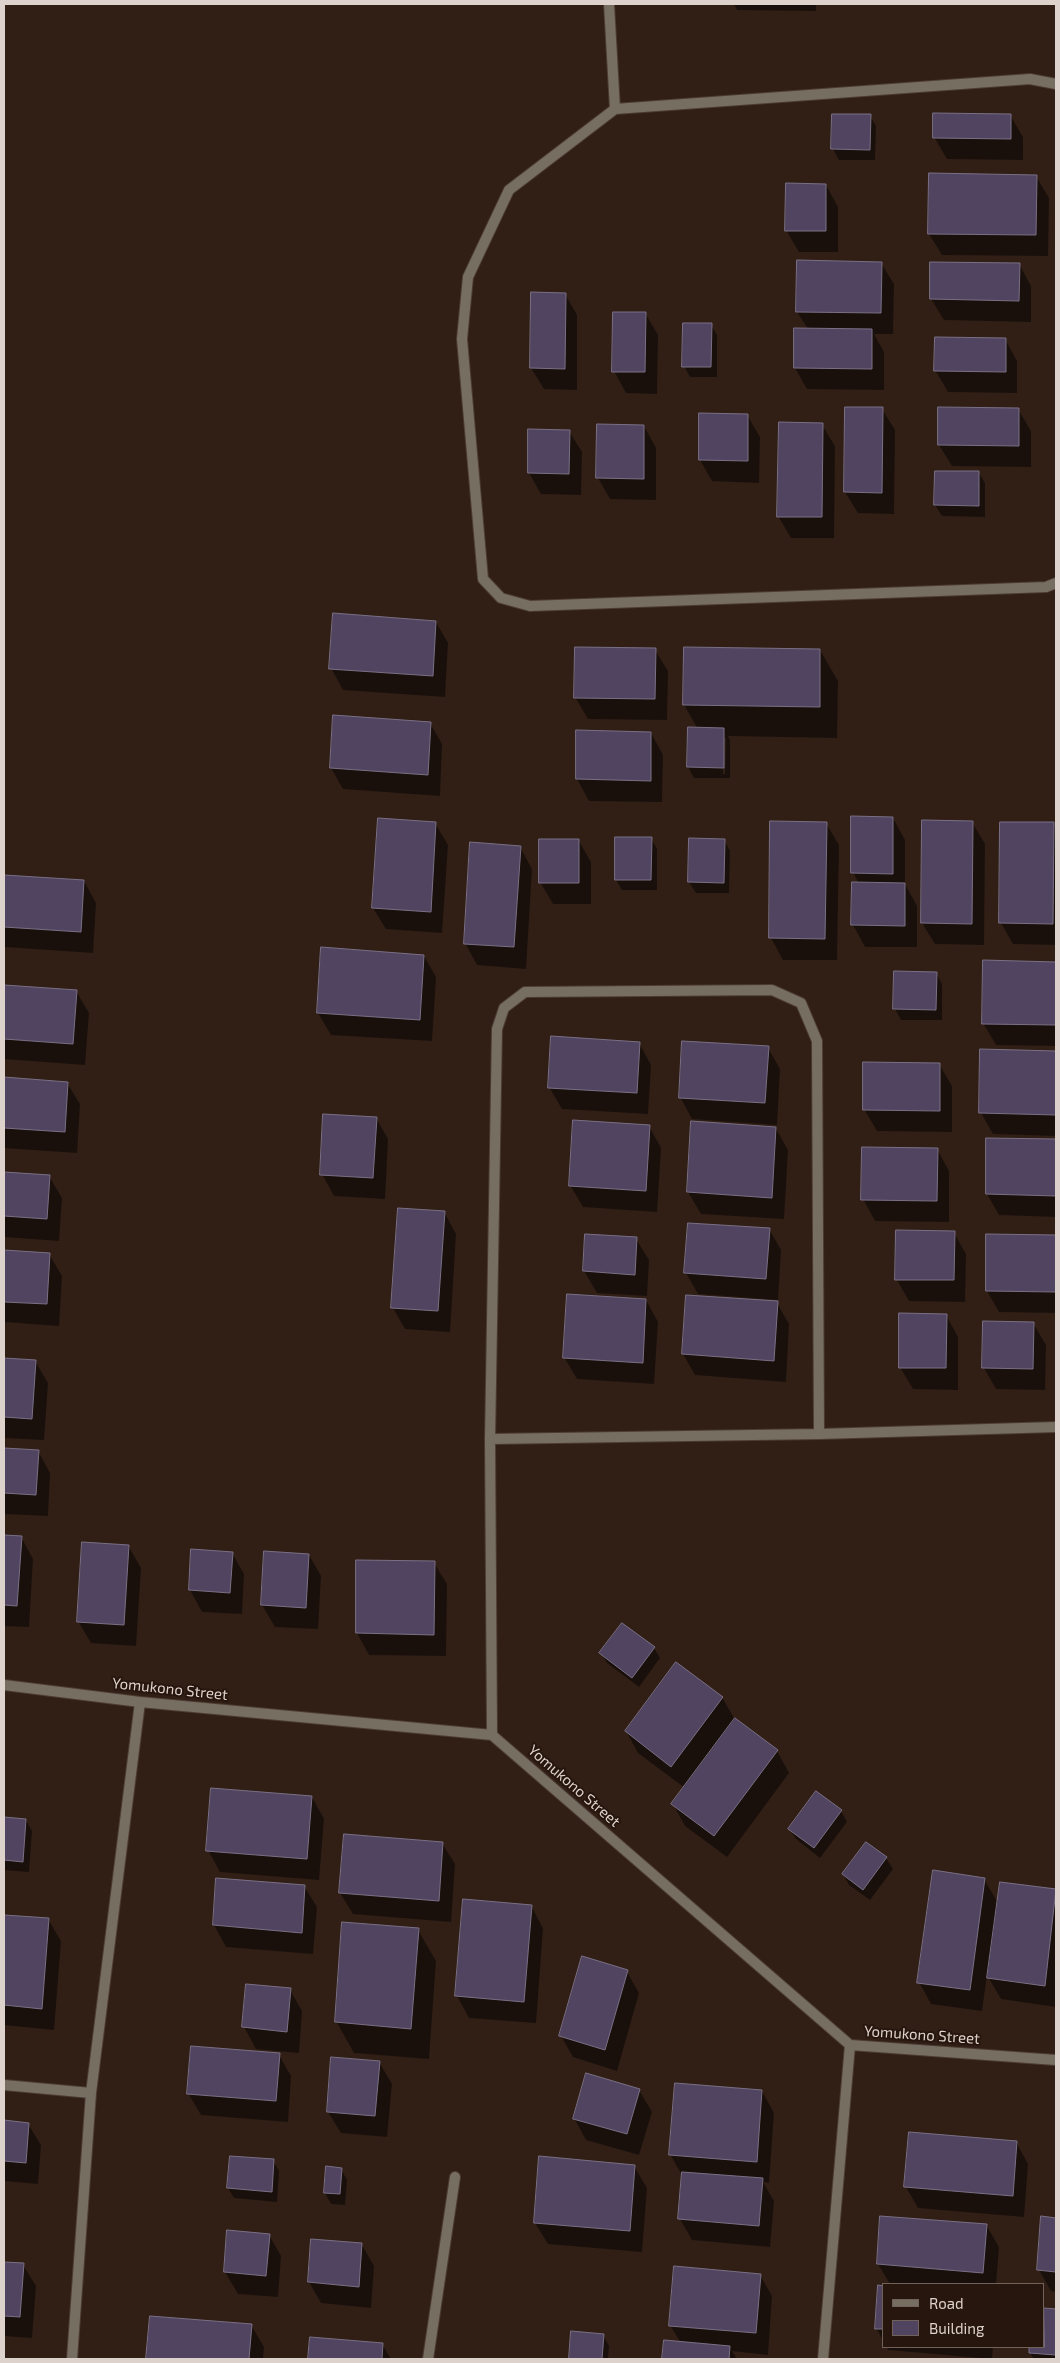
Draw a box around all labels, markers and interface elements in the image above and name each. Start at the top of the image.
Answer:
street label: Yomukono Street [111,1674,229,1704]
street label: Yomukono Street [524,1741,624,1831]
street label: Yomukono Street [864,2022,980,2048]
legend [882,2283,1045,2348]
text: Road [929,2294,964,2312]
text: Building [929,2319,984,2337]

